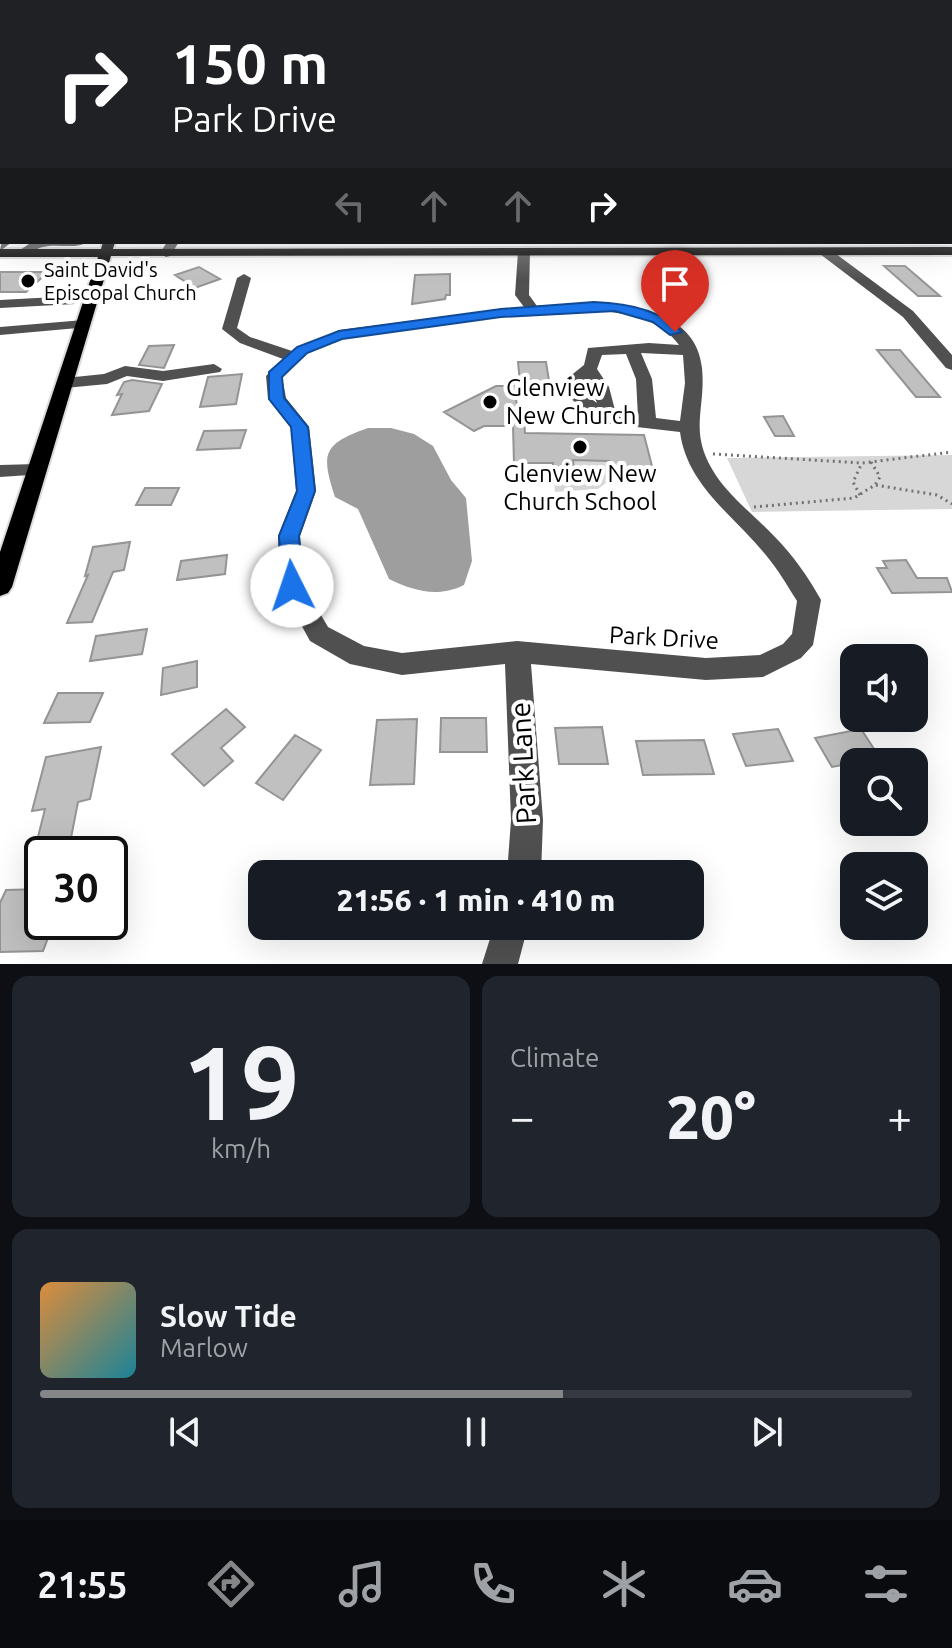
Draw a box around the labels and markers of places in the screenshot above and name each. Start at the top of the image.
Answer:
pin [641,250,709,332]
place label: Saint David's Episcopal Church [44,258,197,304]
marker: Saint David's Episcopal Church [19,272,37,290]
place label: Glenview New Church [506,374,637,429]
marker: Glenview New Church [481,393,499,411]
marker: Glenview New Church School [571,438,589,456]
place label: Glenview New Church School [503,460,657,515]

